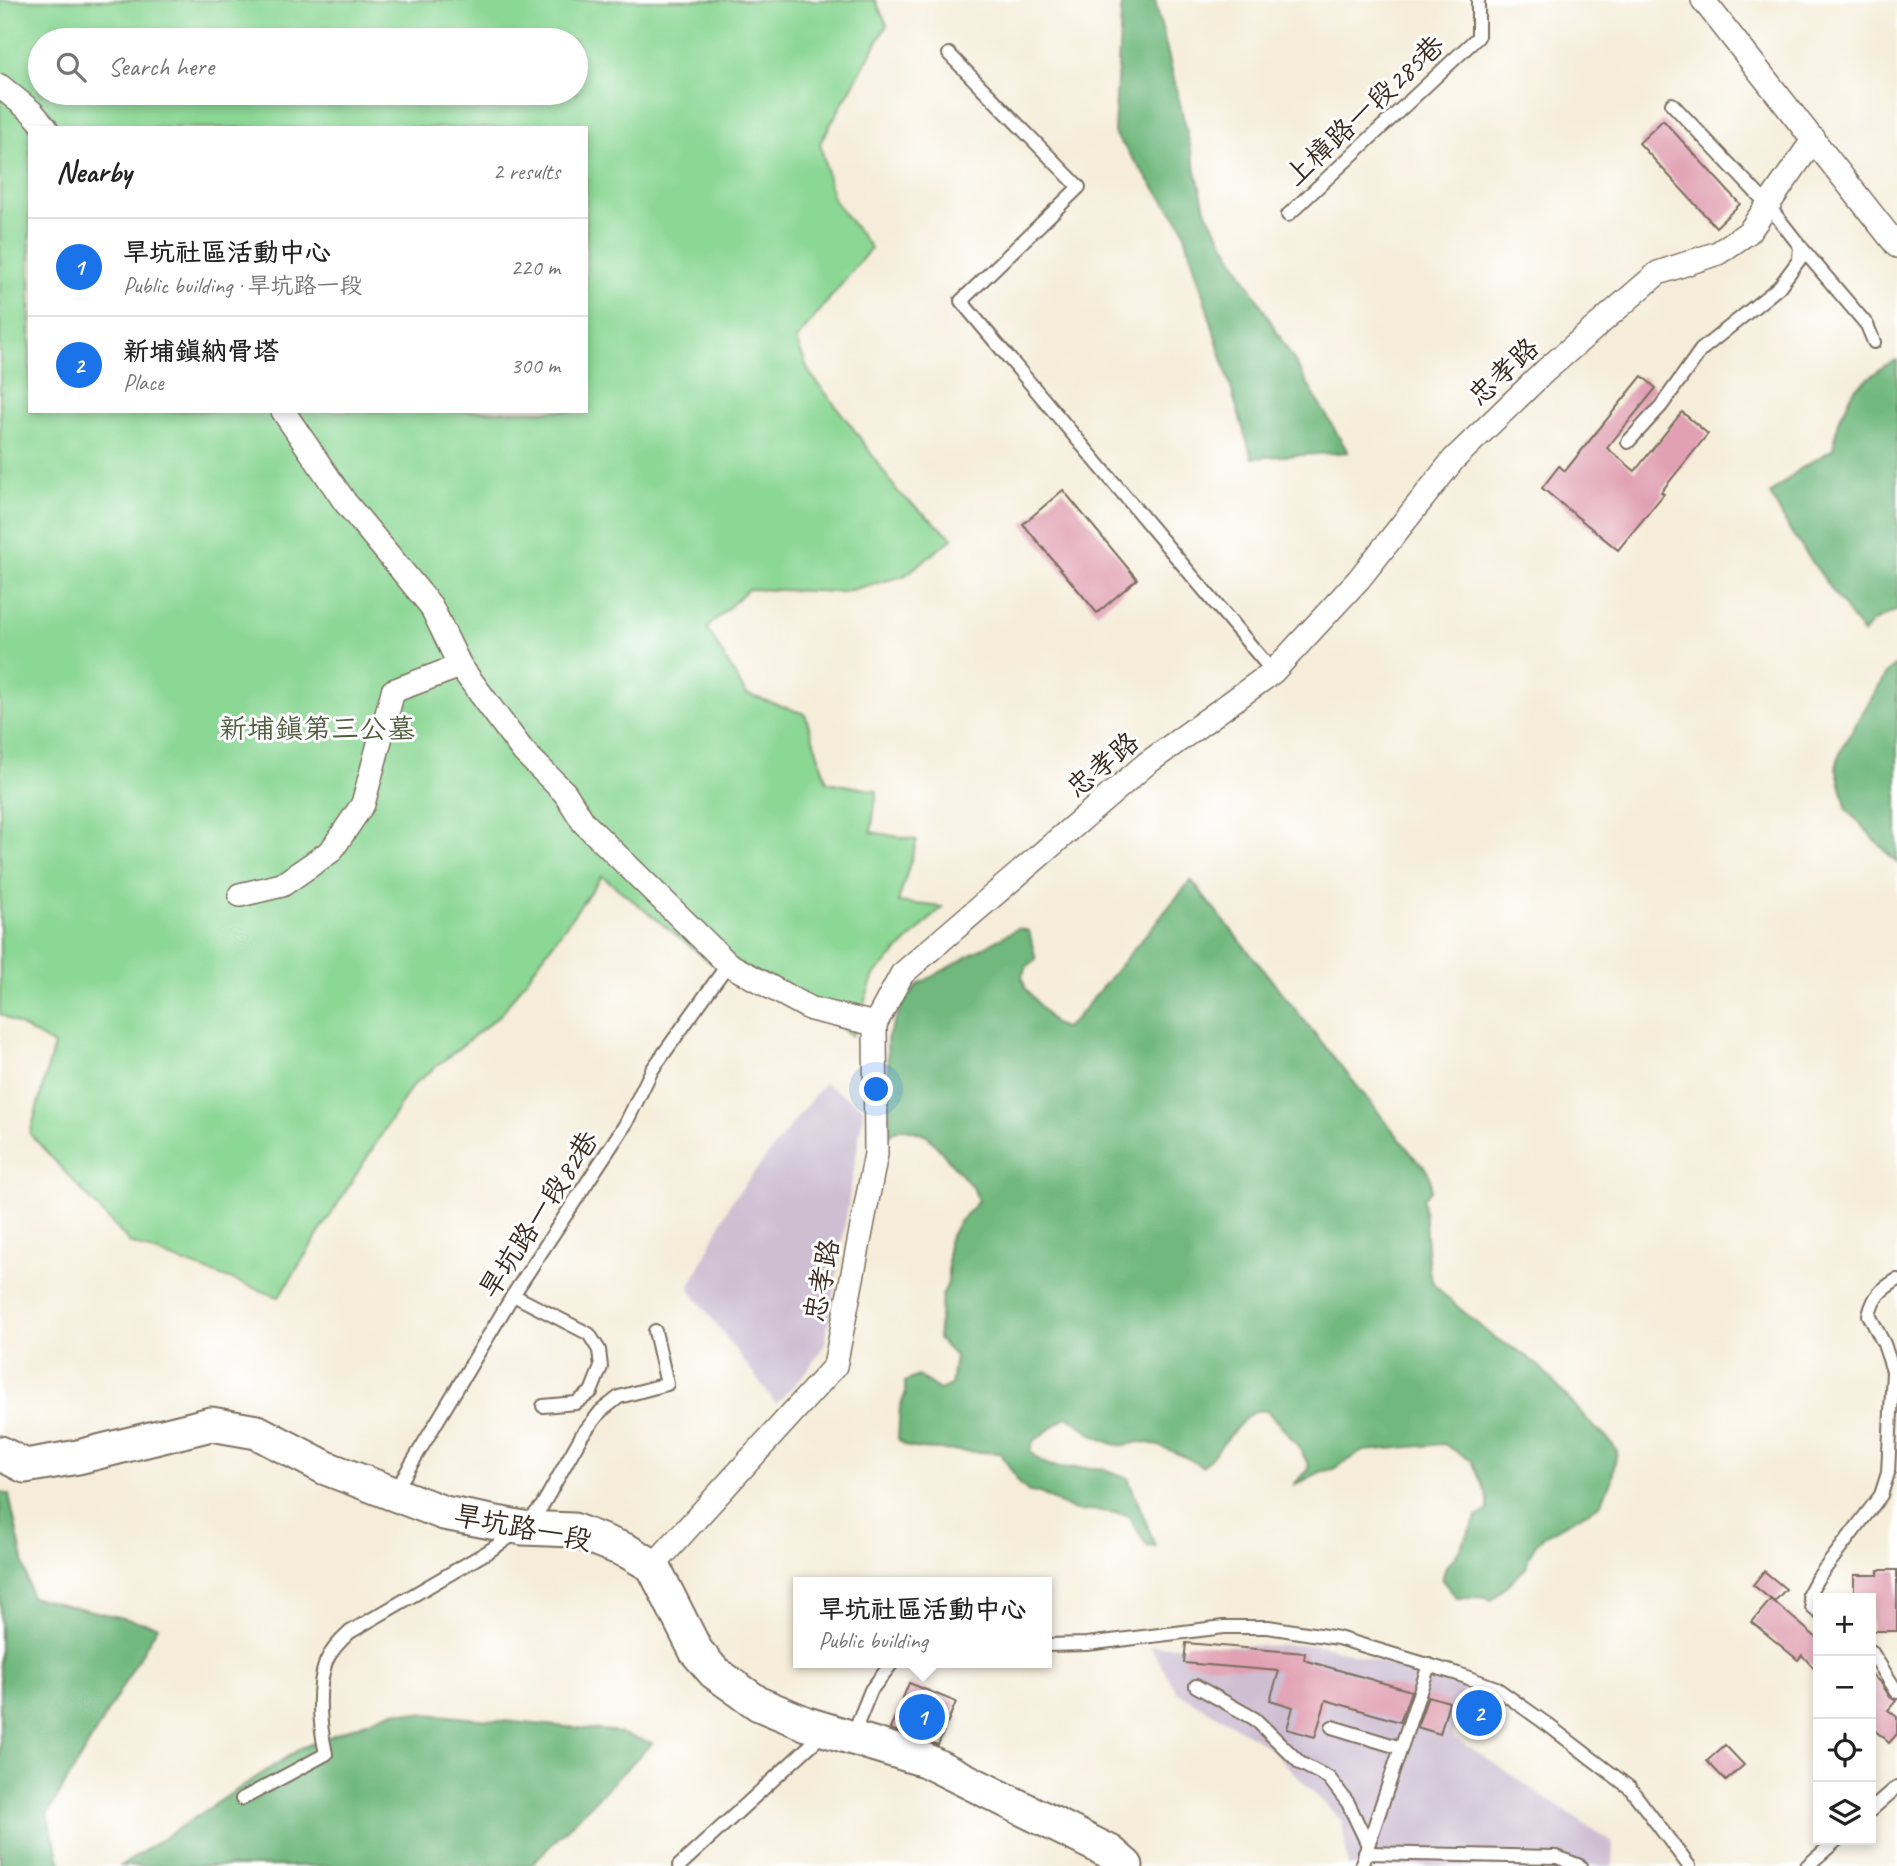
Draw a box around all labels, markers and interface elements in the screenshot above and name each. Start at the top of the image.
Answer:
street label: 上樟路一段285巷 [1277,27,1452,193]
search box [28,28,588,105]
icon: search [52,48,90,86]
text: Search here [108,50,214,83]
text: Nearby [56,153,132,191]
text: 2 results [493,157,560,186]
text: 旱坑社區活動中心 [123,236,331,269]
text: 1 [74,253,84,282]
text: 220 m [511,253,560,282]
text: Public building · 旱坑路一段 [123,271,363,300]
street label: 忠孝路 [1461,330,1546,413]
text: 新埔鎮納骨塔 [123,335,279,368]
text: 2 [74,351,84,380]
text: 300 m [511,351,560,380]
text: Place [123,368,163,397]
park label: 新埔鎮第三公墓 [219,711,415,746]
street label: 忠孝路 [1059,724,1146,805]
your location [859,1072,893,1106]
street label: 旱坑路一段82巷 [471,1123,606,1305]
street label: 忠孝路 [796,1236,847,1325]
street label: 旱坑路一段 [451,1497,595,1558]
popup [793,1577,1052,1668]
text: 旱坑社區活動中心 [818,1593,1027,1626]
map controls [1813,1593,1876,1845]
button: + [1813,1593,1876,1656]
text: Public building [818,1626,928,1655]
button: − [1813,1656,1876,1719]
pin: 2 [1456,1687,1502,1739]
pin: 1 [899,1691,945,1743]
button: locate [1813,1719,1876,1782]
button: layers [1813,1782,1876,1845]

